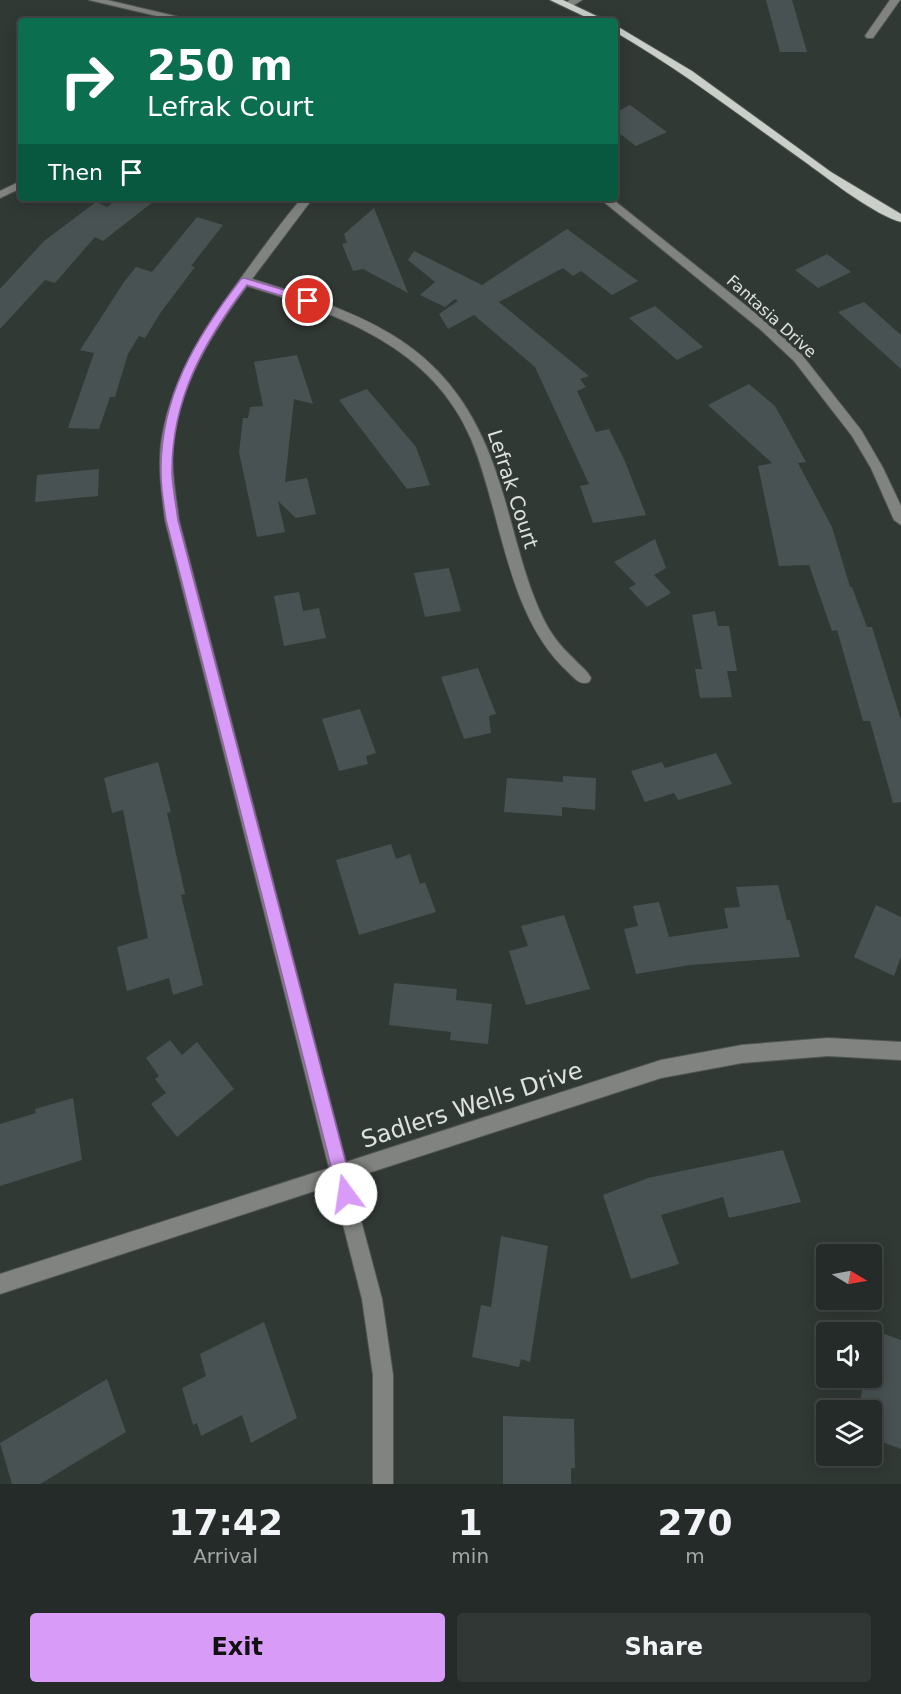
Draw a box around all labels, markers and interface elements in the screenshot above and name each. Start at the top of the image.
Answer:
text: 250 m [147,41,293,90]
icon: right [48,42,126,120]
text: Lefrak Court [147,91,314,122]
icon: arrive [115,156,148,189]
text: Then [48,160,103,185]
street label: Fantasia Drive [723,271,820,362]
pin [282,275,333,326]
icon: arrive [291,284,324,317]
street label: Lefrak Court [483,427,544,552]
street label: Sadlers Wells Drive [358,1056,586,1154]
position arrow [314,1162,378,1226]
north arrow [816,1244,882,1310]
map controls [816,1244,882,1466]
button: sound [816,1322,882,1388]
button: layers [816,1400,882,1466]
text: 17:42 [168,1502,283,1543]
text: 1 [458,1502,483,1543]
text: 270 [657,1502,733,1543]
text: Arrival [193,1544,258,1568]
text: min [451,1544,489,1568]
text: m [685,1544,705,1568]
button: Exit [30,1613,445,1682]
button: Share [457,1613,871,1682]

